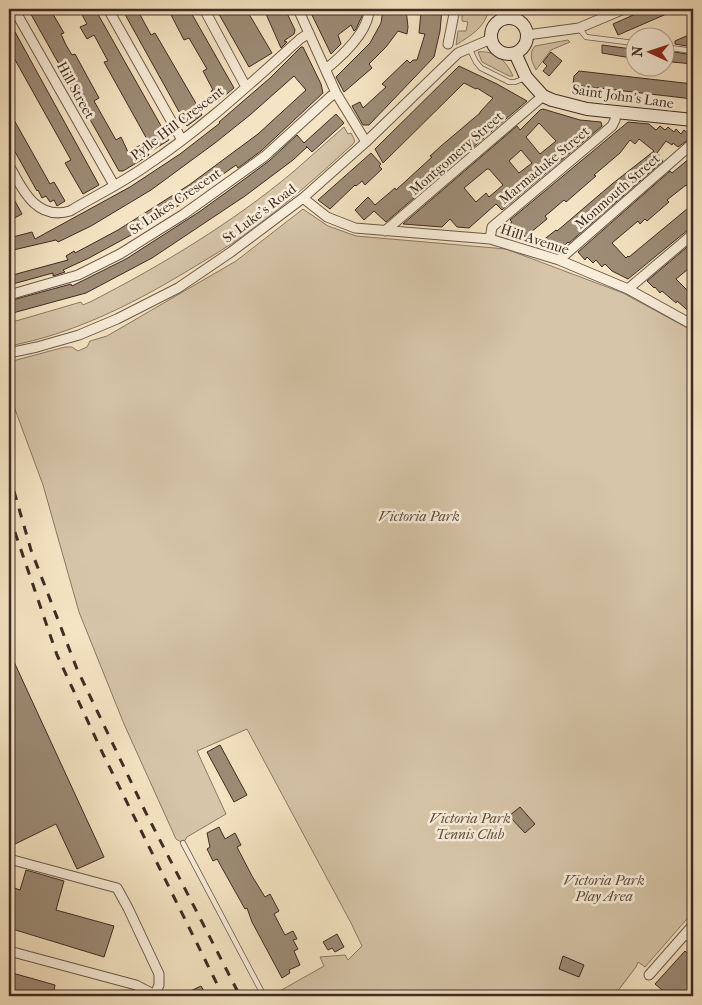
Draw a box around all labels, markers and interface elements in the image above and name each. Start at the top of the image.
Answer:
north arrow [624,28,674,78]
text: N [629,45,646,57]
street label: Hill Street [53,59,98,122]
street label: Saint John's Lane [571,81,675,112]
street label: Pylle Hill Crescent [127,83,227,164]
street label: Montgomery Street [406,108,507,199]
street label: Marmaduke Street [496,123,593,208]
street label: Monmouth Street [571,150,663,233]
street label: St Lukes Crescent [126,164,224,238]
street label: St Luke's Road [219,180,300,247]
street label: Hill Avenue [498,220,571,259]
park label: Victoria Park [379,508,459,525]
park label: Victoria Park Tennis Club [430,810,510,843]
park label: Victoria Park Play Area [564,872,644,905]

